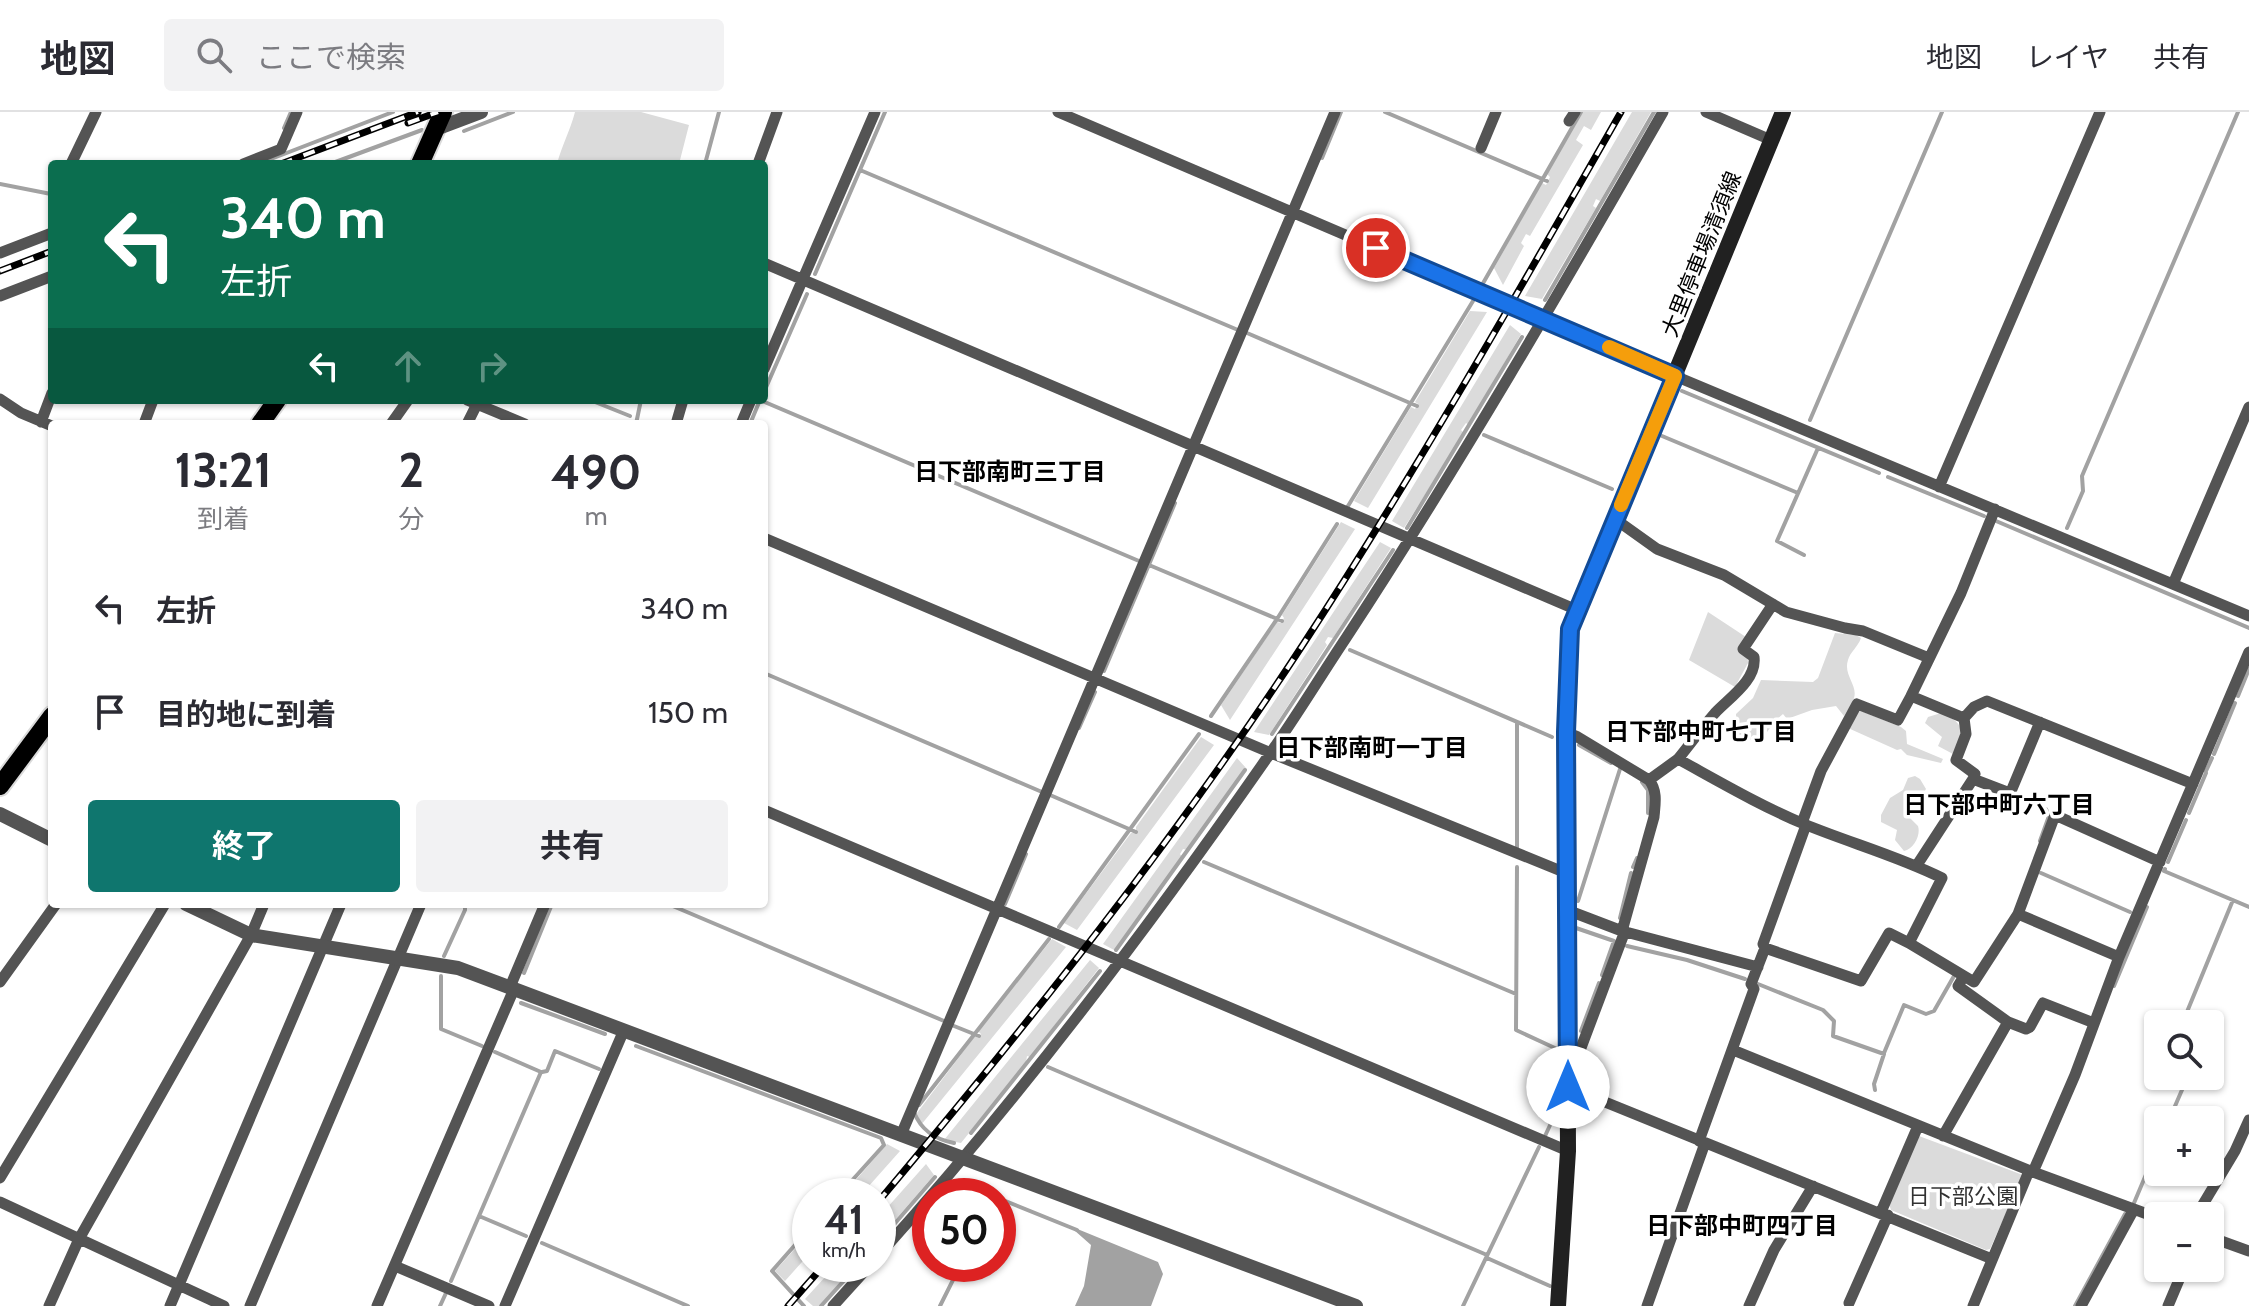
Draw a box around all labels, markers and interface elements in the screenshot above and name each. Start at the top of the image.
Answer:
search box [164,19,724,91]
icon: search [192,33,236,77]
text: 地図 [40,35,116,82]
text: ここで検索 [256,39,406,76]
text: 地図 [1926,40,1982,74]
text: レイヤ [2026,40,2109,74]
text: 共有 [2153,40,2209,74]
street label: 大里停車場清須線 [1656,168,1747,341]
text: 340 m [220,184,386,252]
icon: left [88,192,192,296]
pin [1342,214,1410,282]
icon: arrive [1354,226,1398,270]
text: 左折 [220,259,292,303]
icon: left [302,344,346,388]
icon: ahead [386,344,430,388]
icon: right [470,344,514,388]
text: 13:21 [174,441,272,499]
text: 2 [399,441,424,499]
text: 490 [551,443,641,501]
district label: 日下部南町三丁目 [914,457,1106,486]
text: m [585,500,608,532]
text: 到着 [197,503,249,535]
text: 分 [398,503,424,535]
icon: left [88,586,132,630]
text: 340 m [640,590,728,627]
text: 左折 [156,592,216,629]
icon: arrive [88,690,132,734]
text: 150 m [648,694,728,731]
text: 目的地に到着 [156,696,336,733]
district label: 日下部中町七丁目 [1605,717,1797,746]
district label: 日下部南町一丁目 [1276,733,1468,762]
district label: 日下部中町六丁目 [1903,790,2095,819]
button: 終了 [88,800,400,892]
button: 共有 [416,800,728,892]
map controls [2144,1010,2224,1282]
button: search [2144,1010,2224,1090]
position arrow [1526,1045,1610,1129]
button: + [2144,1106,2224,1186]
speed limit sign: 50 [912,1178,1016,1282]
park label: 日下部公園 [1908,1183,2018,1210]
text: 41 [824,1195,864,1244]
button: − [2144,1202,2224,1282]
district label: 日下部中町四丁目 [1646,1211,1838,1240]
text: km/h [822,1238,866,1262]

